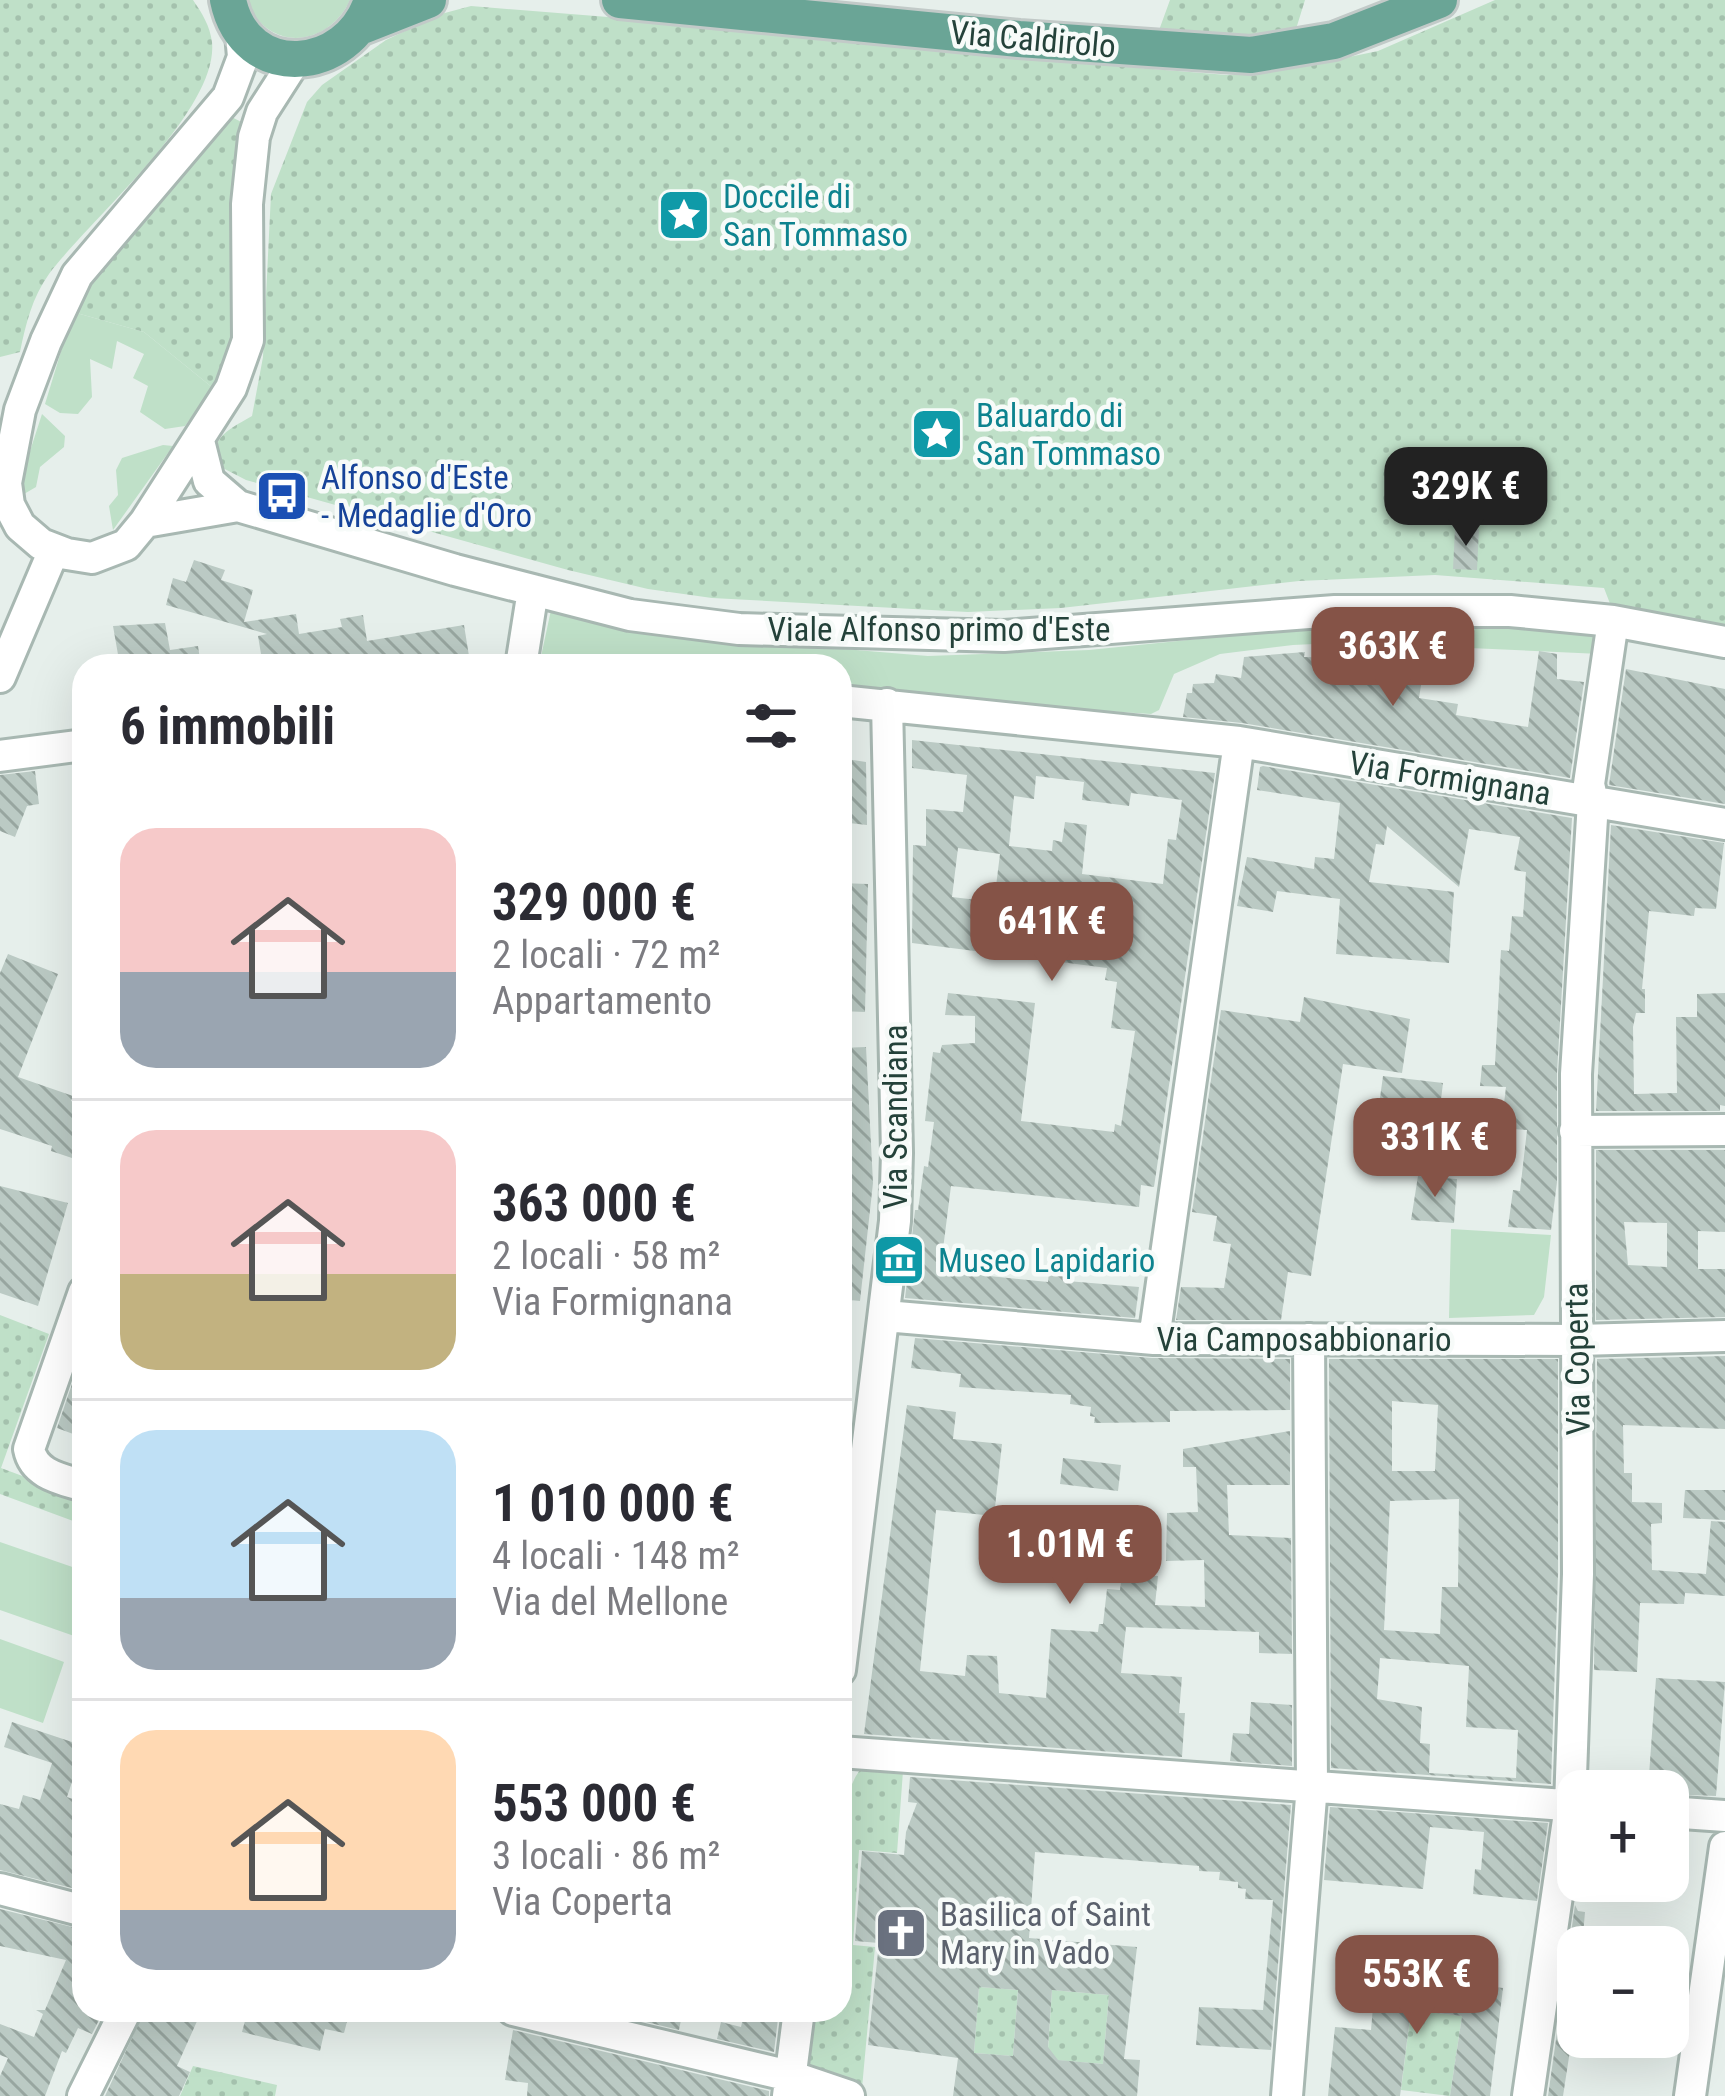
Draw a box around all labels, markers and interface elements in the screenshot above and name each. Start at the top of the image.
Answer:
street label: Via Caldirolo [949,12,1117,66]
place label: Doccile di San Tommaso [723,177,908,254]
place icon: Doccile di San Tommaso [656,187,712,243]
place label: Baluardo di San Tommaso [976,396,1161,473]
place icon: Baluardo di San Tommaso [909,406,965,462]
pin: 329K € [1368,447,1564,549]
place label: Alfonso d'Este - Medaglie d'Oro [321,458,532,535]
text: 329K € [1411,463,1521,509]
bus stop icon: Alfonso d'Este - Medaglie d'Oro [254,468,310,524]
pin: 363K € [1295,607,1491,709]
street label: Viale Alfonso primo d'Este [768,610,1111,649]
text: 363K € [1338,623,1448,669]
icon: filters [738,693,804,759]
text: 6 immobili [120,697,335,756]
street label: Via Formignana [1346,743,1554,813]
text: 329 000 € [492,873,696,932]
icon: home [216,876,360,1020]
pin: 641K € [954,882,1150,984]
text: 641K € [997,898,1107,944]
text: 2 locali · 72 m² [492,932,720,978]
text: Appartamento [492,978,712,1024]
street label: Via Scandiana [876,1024,915,1210]
pin: 331K € [1337,1098,1533,1200]
text: 331K € [1380,1114,1490,1160]
text: 363 000 € [492,1174,696,1233]
icon: home [216,1178,360,1322]
museum icon: Museo Lapidario [871,1232,927,1288]
text: 2 locali · 58 m² [492,1233,720,1279]
place label: Museo Lapidario [938,1241,1155,1280]
text: Via Formignana [492,1279,733,1325]
street label: Via Coperta [1556,1282,1598,1436]
street label: Via Camposabbionario [1156,1320,1452,1359]
text: 1 010 000 € [492,1474,733,1533]
icon: home [216,1478,360,1622]
pin: 1.01M € [959,1505,1181,1607]
text: 1.01M € [1006,1521,1134,1567]
text: 4 locali · 148 m² [492,1533,740,1579]
text: Via del Mellone [492,1579,728,1625]
map controls [1557,1770,1689,2058]
button: + [1557,1770,1689,1902]
text: 553 000 € [492,1774,696,1833]
icon: home [216,1778,360,1922]
text: 3 locali · 86 m² [492,1833,720,1879]
text: Via Coperta [492,1879,673,1925]
place label: Basilica of Saint Mary in Vado [940,1895,1151,1972]
church icon: Basilica of Saint Mary in Vado [873,1905,929,1961]
button: − [1557,1926,1689,2058]
pin: 553K € [1319,1935,1515,2037]
text: 553K € [1362,1951,1472,1997]

